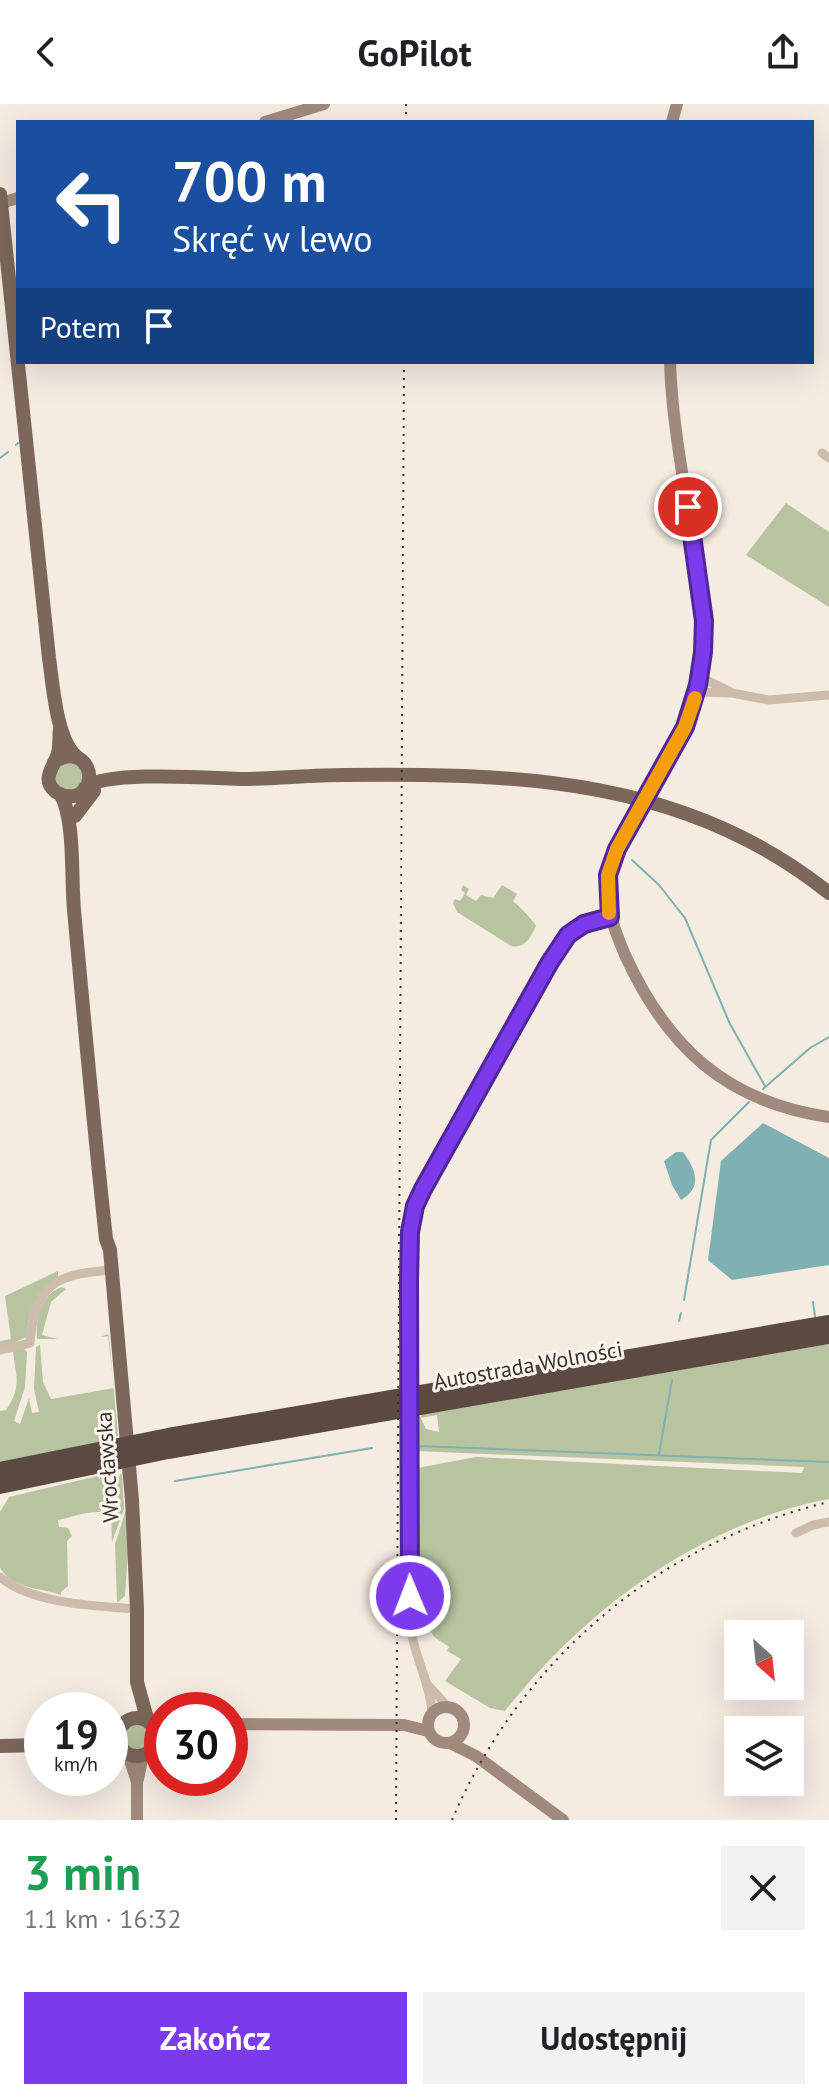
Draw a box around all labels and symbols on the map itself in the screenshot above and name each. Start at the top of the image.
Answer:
pin [654,473,722,541]
street label: Autostrada Wolności [431,1335,625,1395]
street label: Wrocławska [89,1411,125,1523]
position arrow [368,1554,452,1638]
north arrow [724,1620,804,1700]
speed limit sign: 30 [144,1692,248,1796]

